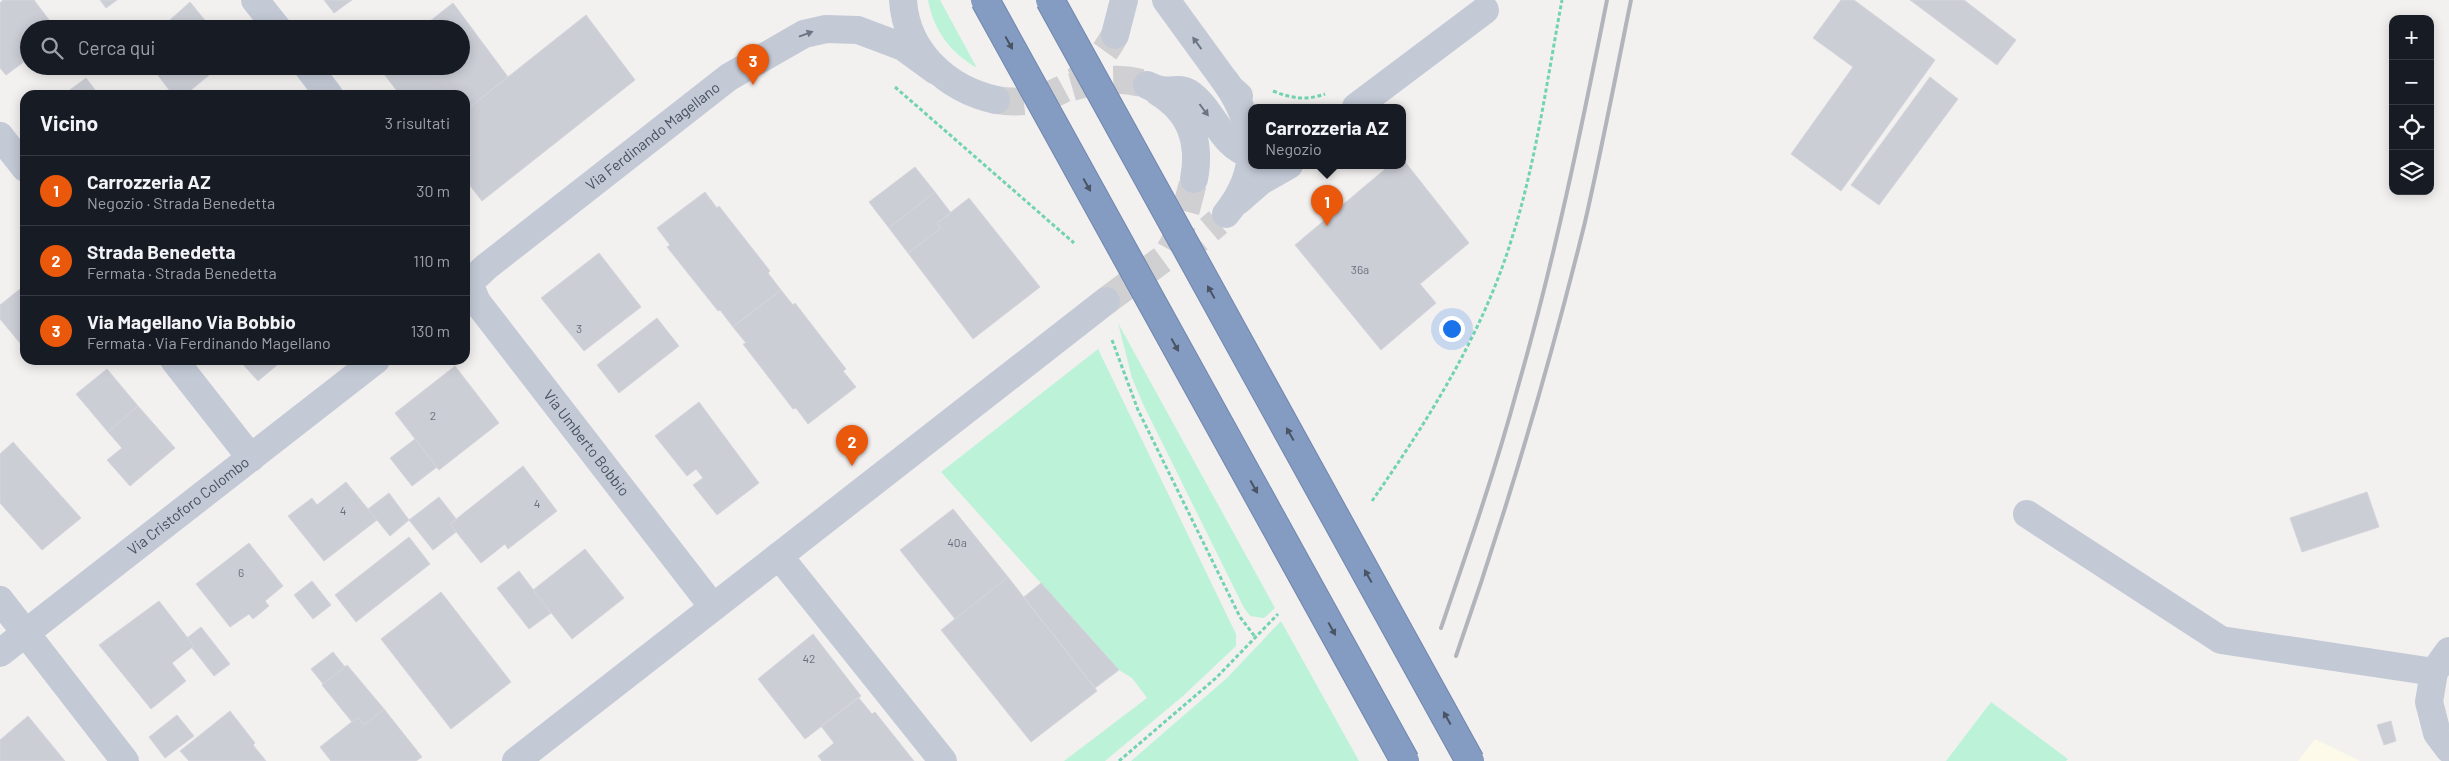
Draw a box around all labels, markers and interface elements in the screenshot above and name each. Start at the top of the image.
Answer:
map controls [2389,15,2434,195]
button: + [2389,15,2434,60]
search box [20,20,470,75]
one-way arrow [799,30,814,37]
icon: search [38,34,66,62]
text: Cerca qui [78,36,155,59]
one-way arrow [1004,36,1013,49]
one-way arrow [1192,36,1202,50]
pin: 3 [737,44,769,85]
button: − [2389,60,2434,105]
street label: Via Ferdinando Magellano [582,78,723,194]
one-way arrow [1199,103,1209,117]
popup [1248,104,1406,169]
button: locate [2389,105,2434,150]
text: Vicino [40,110,98,135]
text: 3 risultati [385,113,450,132]
text: Carrozzeria AZ [1265,116,1389,139]
text: Negozio [1265,139,1322,158]
button: layers [2389,150,2434,195]
text: Carrozzeria AZ [87,170,211,193]
one-way arrow [1083,178,1091,192]
text: 1 [53,181,59,200]
text: 30 m [416,181,450,200]
pin: 1 [1311,185,1343,226]
text: Negozio · Strada Benedetta [87,193,275,212]
text: Strada Benedetta [87,240,236,263]
text: 2 [52,251,60,270]
text: 110 m [413,251,450,270]
house number: 36a [1351,262,1369,276]
text: Fermata · Strada Benedetta [87,263,277,282]
one-way arrow [1207,284,1215,299]
text: Via Magellano Via Bobbio [87,310,296,333]
your location [1439,316,1465,342]
text: 3 [52,321,60,340]
text: 130 m [411,321,450,340]
house number: 3 [576,321,582,335]
text: Fermata · Via Ferdinando Magellano [87,333,331,352]
one-way arrow [1171,337,1179,352]
street label: Via Umberto Bobbio [540,386,634,499]
house number: 2 [430,408,436,422]
pin: 2 [836,425,868,466]
one-way arrow [1285,427,1294,440]
street label: Via Cristoforo Colombo [123,452,252,558]
one-way arrow [1249,480,1258,494]
house number: 4 [534,496,540,510]
house number: 4 [340,503,346,517]
house number: 40a [947,535,967,549]
house number: 6 [238,565,244,579]
one-way arrow [1364,569,1372,583]
one-way arrow [1328,622,1336,636]
house number: 42 [802,651,816,665]
one-way arrow [1442,712,1451,725]

